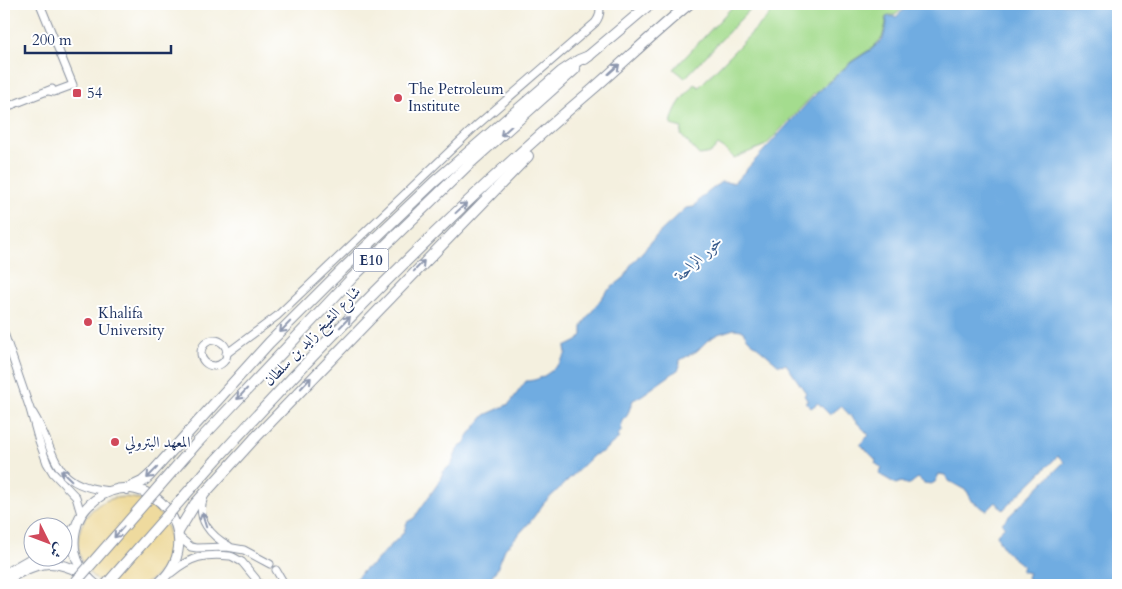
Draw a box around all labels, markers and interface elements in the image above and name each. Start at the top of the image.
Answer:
scale bar [25,22,171,54]
text: 200 m [32,30,72,50]
one-way arrow [608,63,621,75]
place label: The Petroleum Institute [408,79,504,116]
place label: 54 [87,83,103,103]
marker: 54 [71,87,83,99]
marker: The Petroleum Institute [392,92,404,104]
one-way arrow [500,125,513,137]
one-way arrow [455,203,468,214]
water label: خور الراحة [669,230,728,287]
road number: E10 [354,248,388,272]
one-way arrow [413,260,425,272]
street label: شارع الشيخ زايد بن سلطان [259,282,368,393]
place label: Khalifa University [98,303,165,340]
marker: Khalifa University [82,316,94,328]
one-way arrow [339,316,351,328]
one-way arrow [279,321,291,334]
one-way arrow [300,377,312,389]
one-way arrow [236,387,248,400]
place label: المعهد البترولي [125,432,191,454]
marker: المعهد البترولي [109,436,121,448]
one-way arrow [145,467,158,479]
one-way arrow [60,469,73,481]
one-way arrow [199,512,209,528]
north arrow [22,516,72,566]
one-way arrow [114,525,125,538]
text: ش [46,539,69,562]

